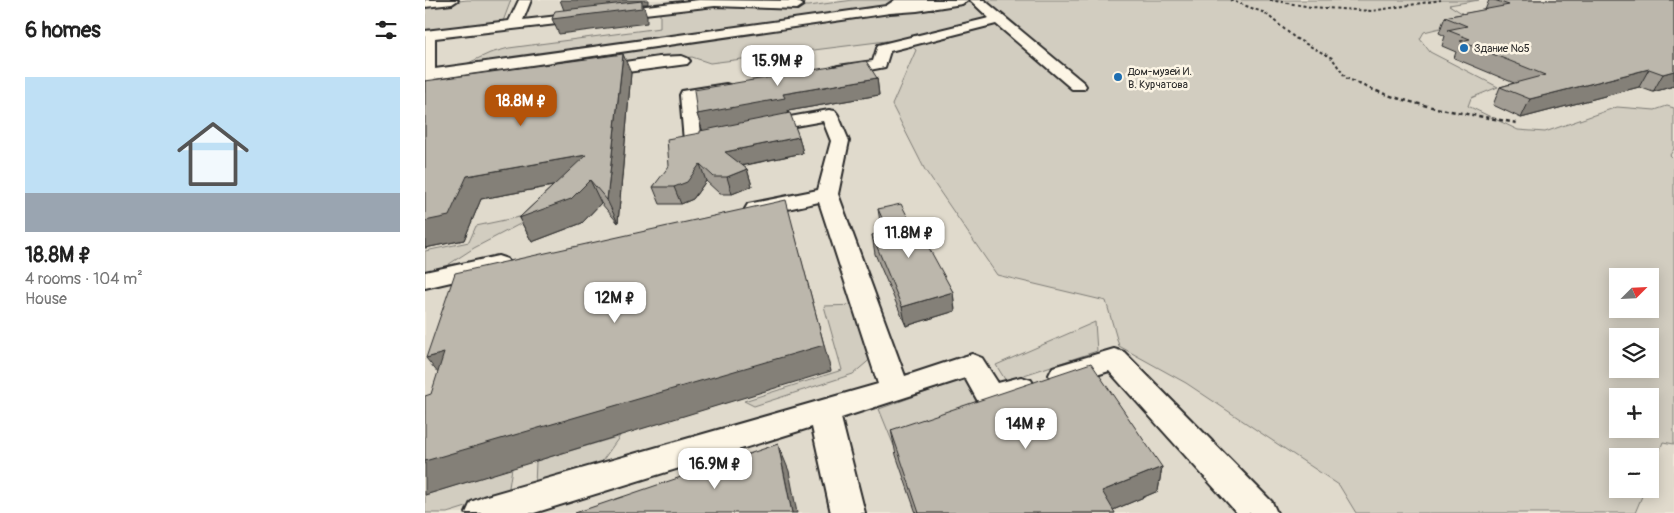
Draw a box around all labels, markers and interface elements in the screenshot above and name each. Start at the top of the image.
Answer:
icon: filters [372,16,400,44]
text: 6 homes [25,17,101,44]
marker: Здание №5 [1458,42,1470,54]
place label: Здание №5 [1474,42,1530,55]
pin: 15.9M ₽ [732,44,824,87]
text: 15.9M ₽ [752,51,804,71]
place label: Дом-музей И. В. Курчатова [1127,65,1192,91]
marker: Дом-музей И. В. Курчатова [1112,71,1124,83]
pin: 18.8M ₽ [475,84,567,127]
text: 18.8M ₽ [496,91,546,111]
icon: home [168,109,258,199]
pin: 11.8M ₽ [863,216,955,259]
text: 11.8M ₽ [885,223,933,243]
text: 18.8M ₽ [25,242,91,269]
north arrow [1609,268,1659,318]
map controls [1609,268,1659,498]
text: 4 rooms · 104 m² [25,269,143,289]
pin: 12M ₽ [580,282,650,324]
text: 12M ₽ [595,288,635,308]
text: House [25,289,67,309]
button: layers [1609,328,1659,378]
button: + [1609,388,1659,438]
pin: 14M ₽ [991,408,1061,450]
text: 14M ₽ [1006,414,1046,434]
pin: 16.9M ₽ [669,448,761,490]
button: − [1609,448,1659,498]
text: 16.9M ₽ [689,454,741,474]

